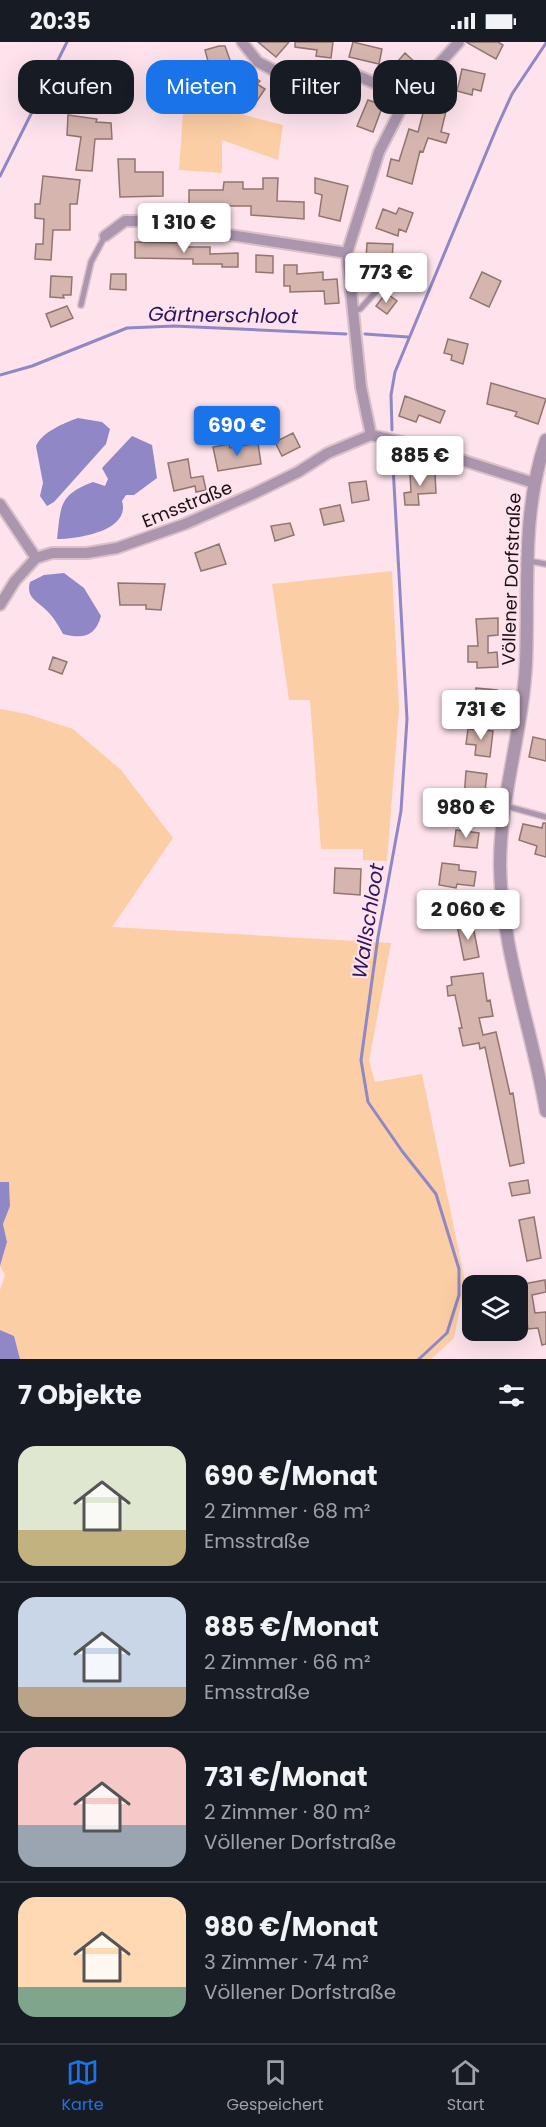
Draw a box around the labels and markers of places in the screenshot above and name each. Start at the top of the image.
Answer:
pin: 1 310 € [129,203,239,254]
pin: 773 € [344,253,428,304]
pin: 690 € [195,406,279,457]
pin: 885 € [378,436,462,487]
pin: 731 € [439,690,523,741]
pin: 980 € [424,788,508,839]
pin: 2 060 € [413,890,523,941]

